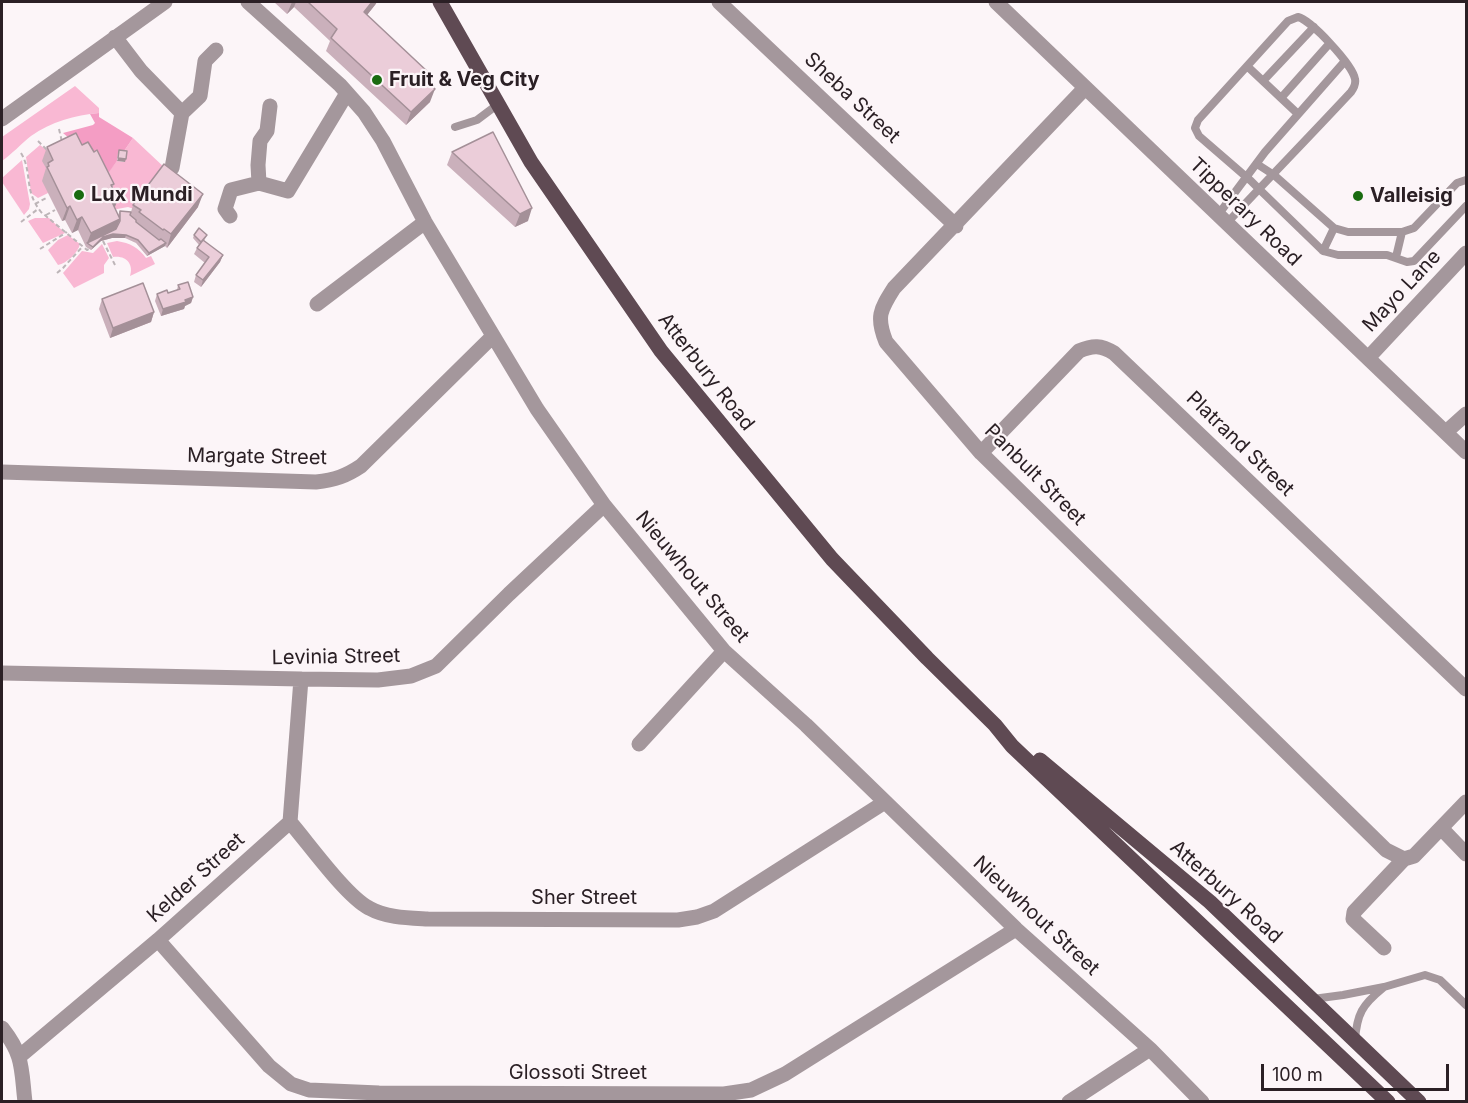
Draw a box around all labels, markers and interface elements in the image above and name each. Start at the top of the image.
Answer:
street label: Sheba Street [799,48,905,148]
place label: Fruit & Veg City [389,68,540,92]
marker: Fruit & Veg City [370,73,384,87]
street label: Tipperary Road [1184,153,1306,271]
place label: Lux Mundi [91,183,193,207]
place label: Valleisig [1370,184,1453,208]
marker: Lux Mundi [72,188,86,202]
marker: Valleisig [1351,189,1365,203]
street label: Mayo Lane [1358,245,1446,337]
street label: Atterbury Road [653,309,759,435]
street label: Platrand Street [1181,387,1299,501]
street label: Panbult Street [979,419,1091,531]
street label: Margate Street [187,444,327,470]
street label: Nieuwhout Street [630,506,754,648]
street label: Levinia Street [271,644,401,670]
street label: Kelder Street [142,828,250,928]
street label: Atterbury Road [1165,835,1287,949]
street label: Nieuwhout Street [968,851,1104,981]
street label: Sher Street [531,886,637,910]
scale bar [1264,1052,1452,1090]
street label: Glossoti Street [509,1061,647,1085]
text: 100 m [1272,1064,1323,1085]

